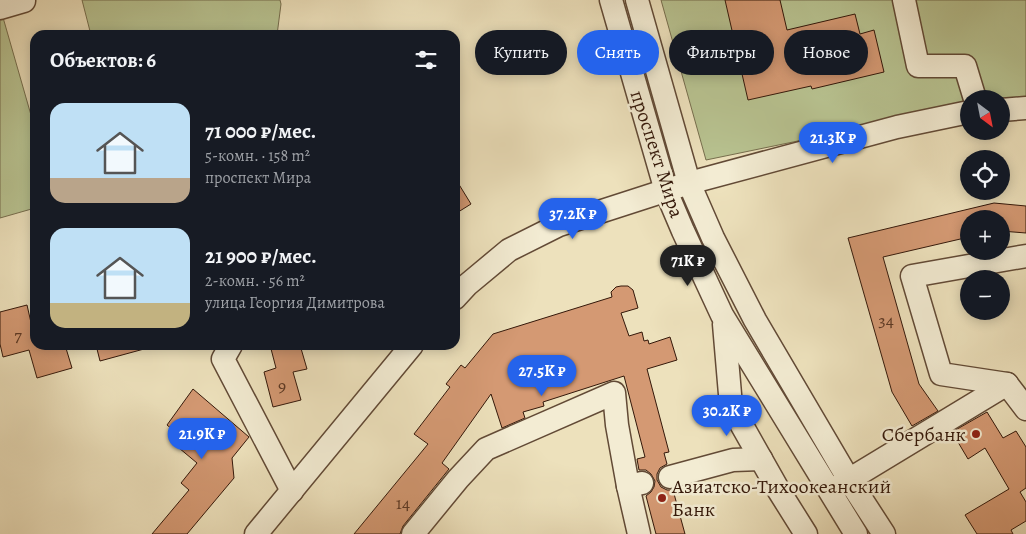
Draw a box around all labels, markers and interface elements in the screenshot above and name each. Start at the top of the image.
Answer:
chip: Купить [475,30,567,75]
chip: Снять [577,30,659,75]
chip: Фильтры [669,30,774,75]
chip: Новое [784,30,868,75]
text: Объектов: 6 [50,46,156,74]
icon: filters [412,46,440,74]
street label: проспект Мира [624,87,691,222]
north arrow [960,90,1010,140]
map controls [960,90,1010,320]
text: 71 000 ₽/мес. [205,117,316,145]
pin: 21.3K ₽ [787,121,879,164]
icon: home [90,123,150,183]
text: 21.3K ₽ [810,127,856,149]
text: 5-комн. · 158 m² [205,145,310,167]
button: locate [960,150,1010,200]
text: проспект Мира [205,167,311,189]
pin: 37.2K ₽ [527,198,619,240]
text: 37.2K ₽ [549,203,597,225]
button: + [960,210,1010,260]
text: 21 900 ₽/мес. [205,242,317,270]
pin: 71K ₽ [653,244,723,287]
icon: home [90,248,150,308]
text: 71K ₽ [671,250,705,272]
text: 2-комн. · 56 m² [205,270,305,292]
button: − [960,270,1010,320]
text: улица Георгия Димитрова [205,292,385,314]
house number: 34 [878,308,894,332]
house number: 7 [14,323,22,347]
pin: 27.5K ₽ [496,354,588,397]
text: 27.5K ₽ [518,360,566,382]
house number: 9 [278,374,286,398]
pin: 30.2K ₽ [681,394,773,437]
text: 30.2K ₽ [703,400,751,422]
pin: 21.9K ₽ [156,418,248,460]
place label: Сбербанк [882,421,966,448]
text: 21.9K ₽ [179,423,225,445]
marker: Сбербанк [970,428,982,440]
place label: Азиатско-Тихоокеанский Банк [671,473,891,523]
house number: 14 [396,491,410,515]
marker: Азиатско-Тихоокеанский Банк [656,492,668,504]

